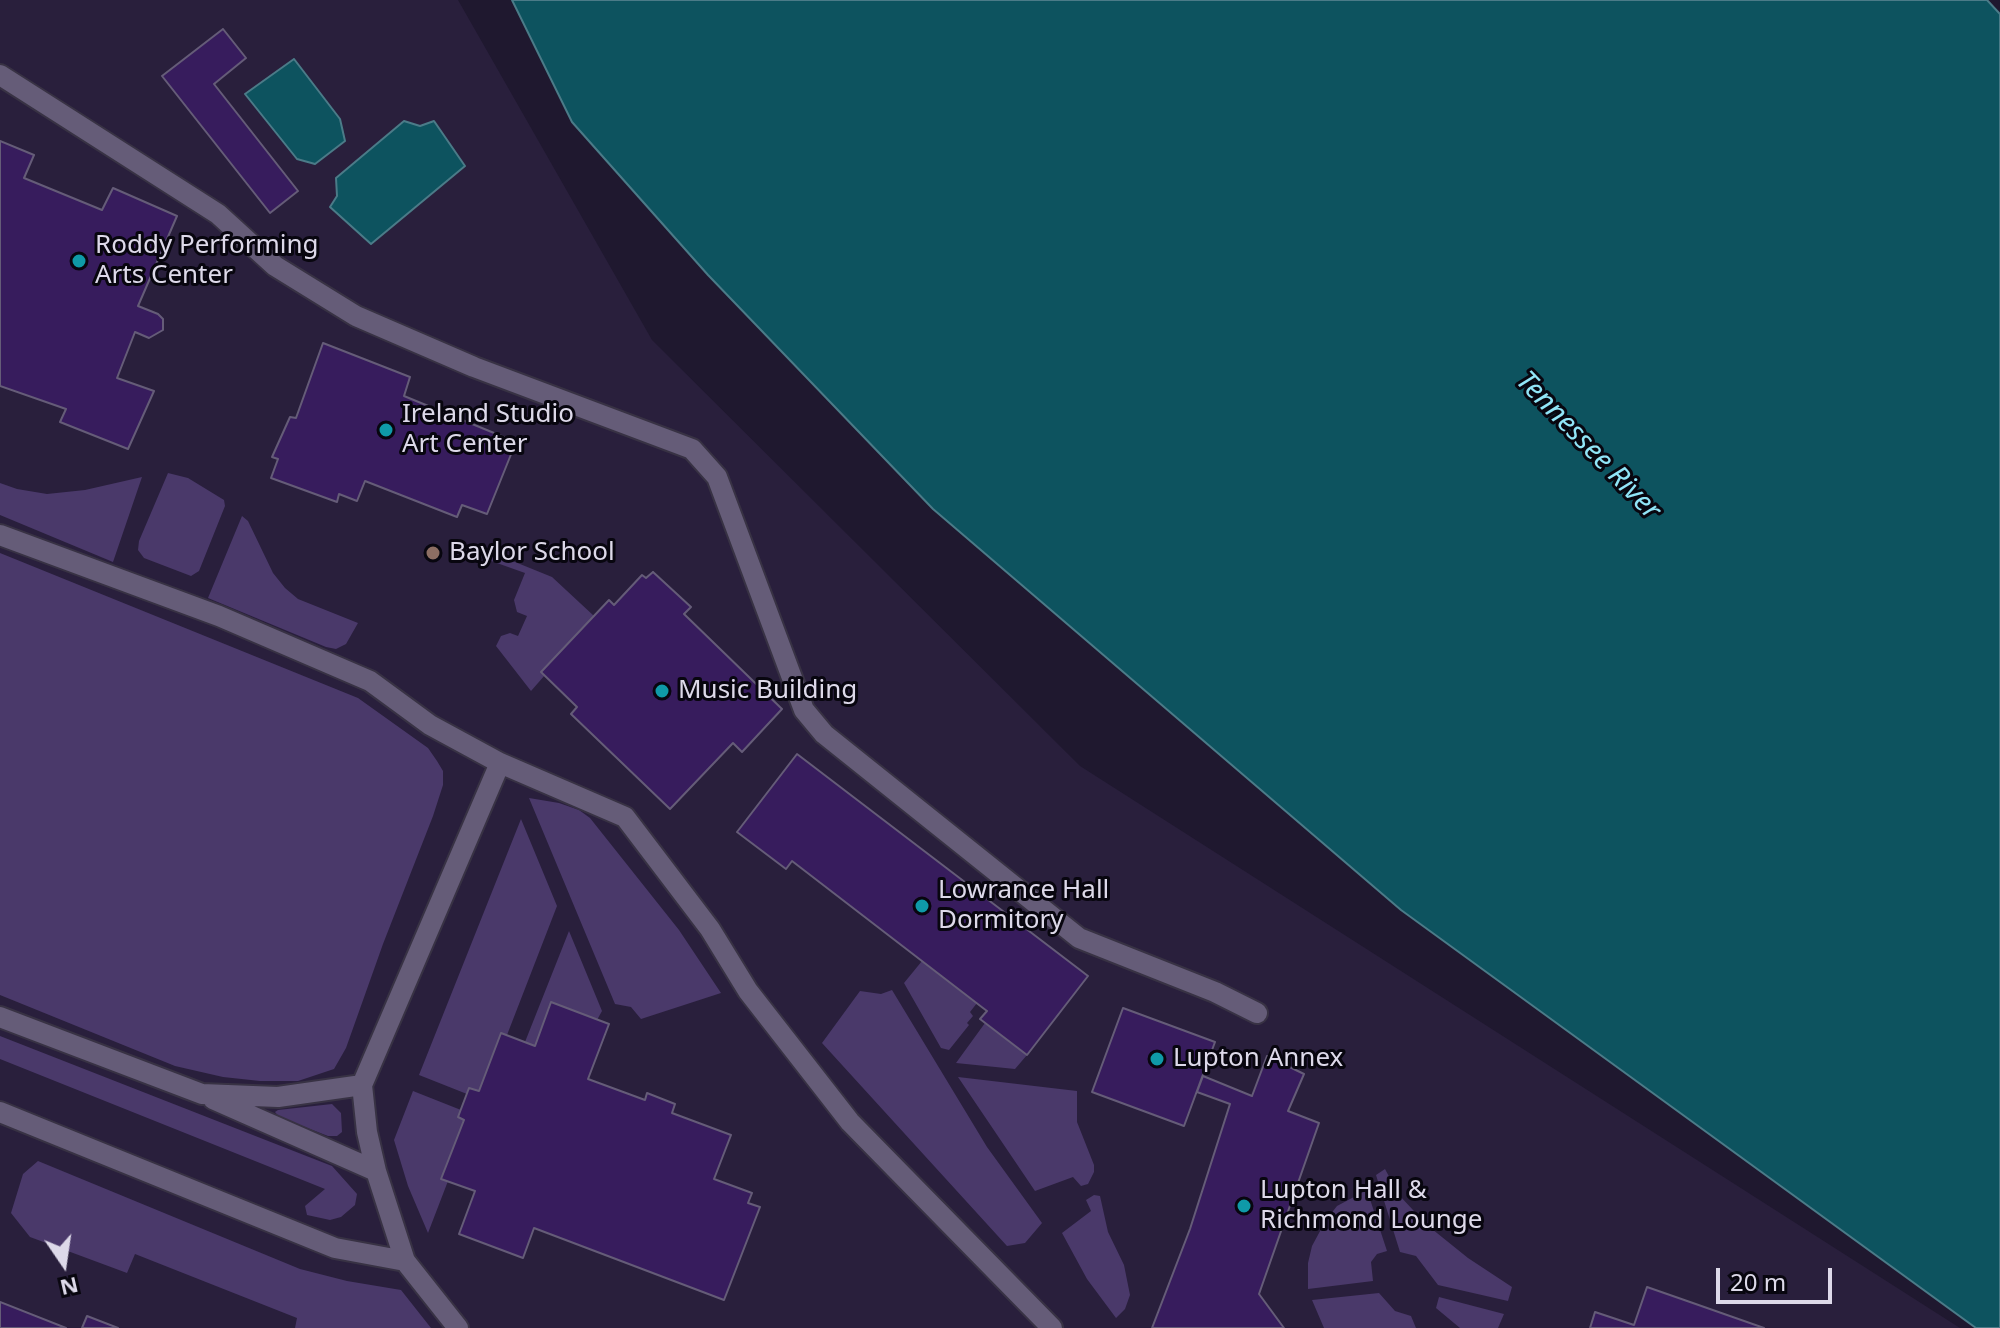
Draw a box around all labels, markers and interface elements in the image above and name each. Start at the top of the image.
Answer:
place label: Roddy Performing Arts Center [95,230,319,292]
marker: Roddy Performing Arts Center [70,252,88,270]
water label: Tennessee River [1509,365,1667,527]
place label: Ireland Studio Art Center [402,399,574,460]
marker: Ireland Studio Art Center [377,421,395,439]
place label: Baylor School [449,537,615,569]
marker: Baylor School [424,544,442,562]
place label: Music Building [678,675,857,707]
marker: Music Building [653,682,671,700]
place label: Lowrance Hall Dormitory [938,875,1109,936]
marker: Lowrance Hall Dormitory [913,897,931,915]
place label: Lupton Annex [1173,1043,1343,1075]
marker: Lupton Annex [1148,1050,1166,1068]
place label: Lupton Hall & Richmond Lounge [1260,1175,1482,1236]
marker: Lupton Hall & Richmond Lounge [1235,1197,1253,1215]
north arrow [24,1224,104,1304]
scale bar [1720,1252,1836,1302]
text: 20 m [1730,1265,1786,1298]
text: N [57,1271,81,1304]

